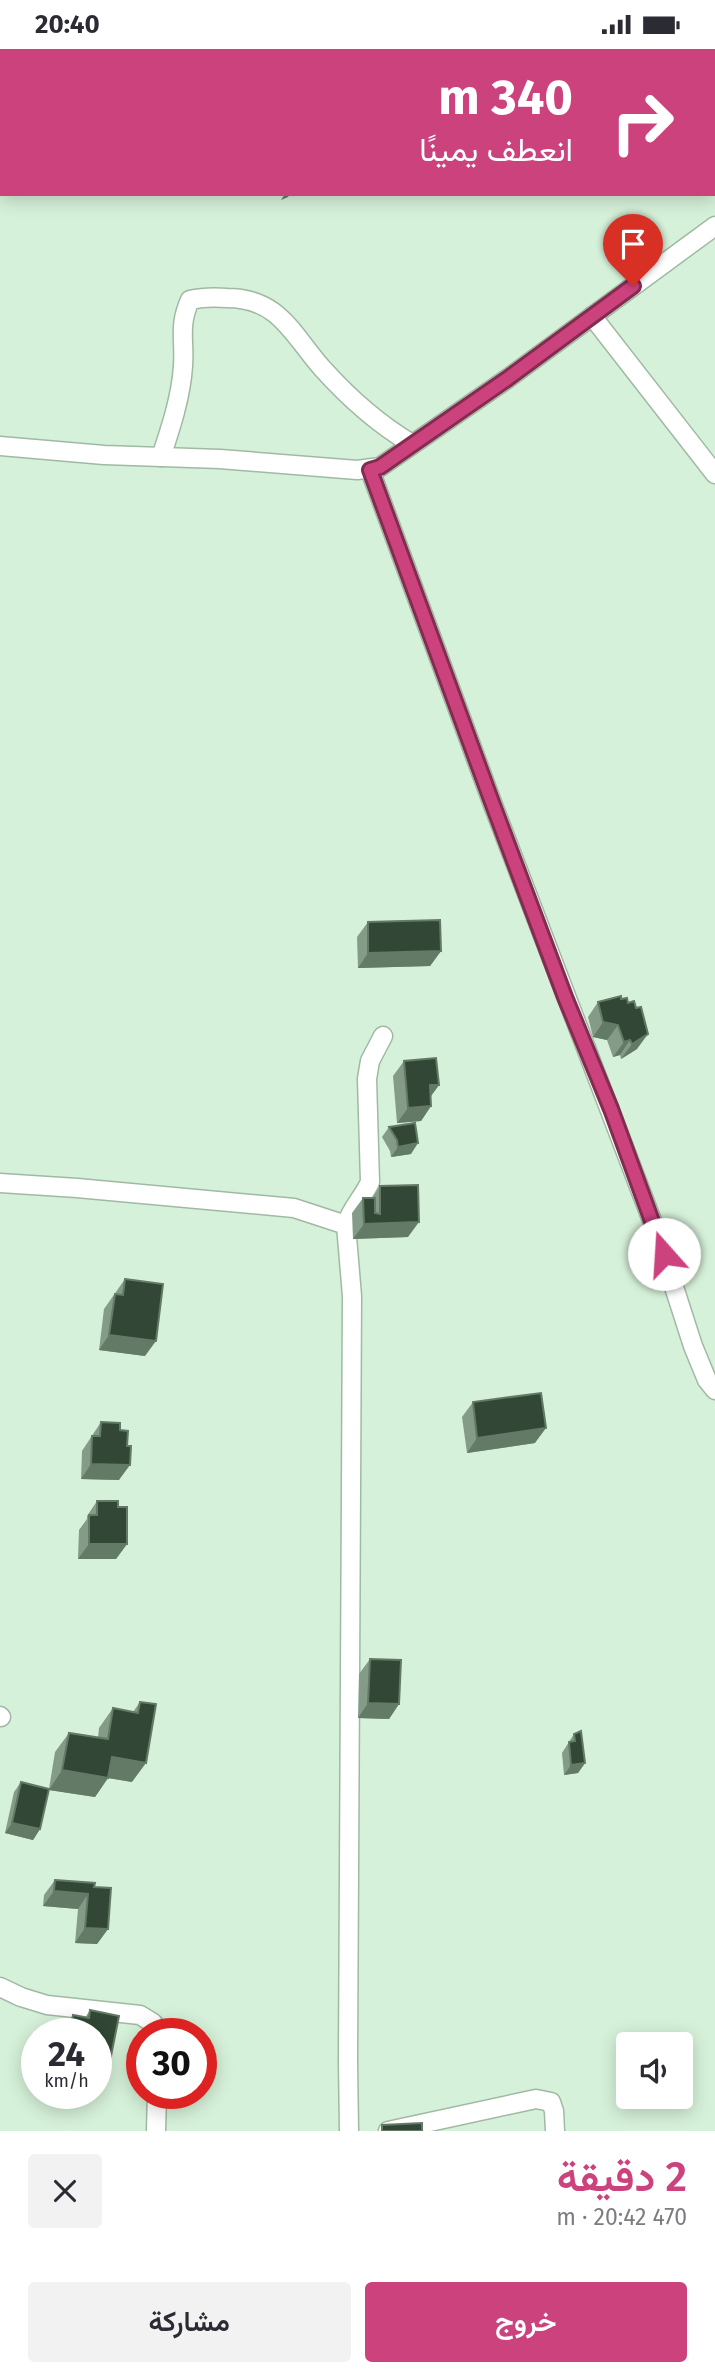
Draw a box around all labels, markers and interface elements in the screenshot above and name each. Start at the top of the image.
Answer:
text: 20:40 [35,9,100,40]
text: 340 m [438,68,573,127]
icon: right [597,77,688,168]
text: انعطف يمينًا [419,131,573,169]
pin [603,214,663,286]
icon: arrive [614,225,652,263]
position arrow [627,1217,701,1291]
speed limit sign: 30 [126,2018,217,2109]
map controls [616,2032,693,2109]
button: sound [616,2032,693,2109]
text: 24 [48,2033,85,2075]
text: km/h [44,2070,89,2092]
text: 2 دقيقة [557,2152,687,2202]
button: close [28,2154,102,2228]
text: 470 m · 20:42 [556,2203,687,2231]
button: مشاركة [28,2282,351,2362]
button: خروج [365,2282,687,2362]

